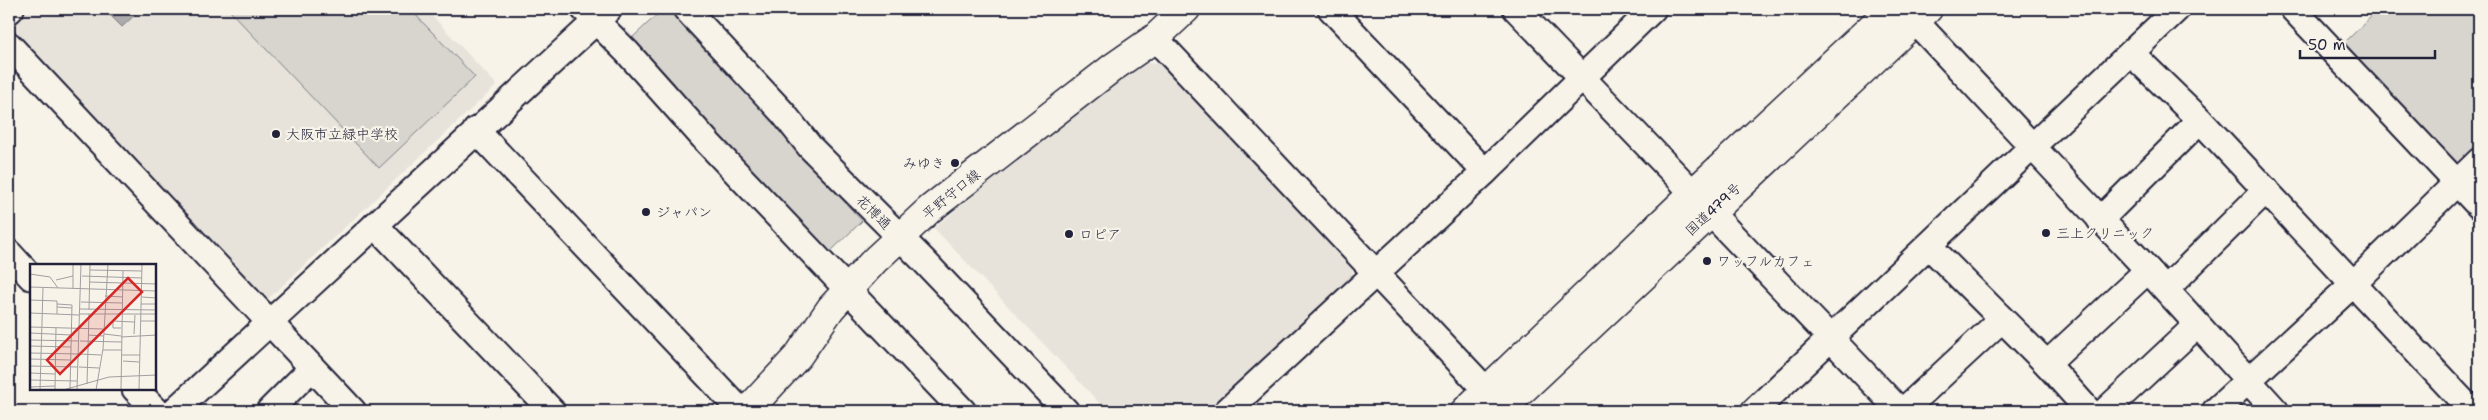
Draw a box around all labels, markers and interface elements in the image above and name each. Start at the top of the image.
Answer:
scale bar [2300,28,2436,60]
text: 50 m [2308,35,2346,55]
place label: 大阪市立緑中学校 [286,125,398,143]
marker: 大阪市立緑中学校 [270,128,282,140]
place label: みゆき [903,154,945,172]
marker: みゆき [949,157,961,169]
street label: 平野守口線 [918,165,984,223]
street label: 国道479号 [1681,179,1745,239]
street label: 花博通 [853,191,895,233]
place label: ジャパン [656,203,712,221]
marker: ジャパン [640,206,652,218]
place label: 三上クリニック [2056,224,2154,242]
place label: ロピア [1079,225,1121,243]
marker: 三上クリニック [2040,227,2052,239]
marker: ロピア [1063,228,1075,240]
place label: ワッフルカフェ [1717,252,1814,270]
marker: ワッフルカフェ [1701,255,1713,267]
inset map [30,264,156,390]

